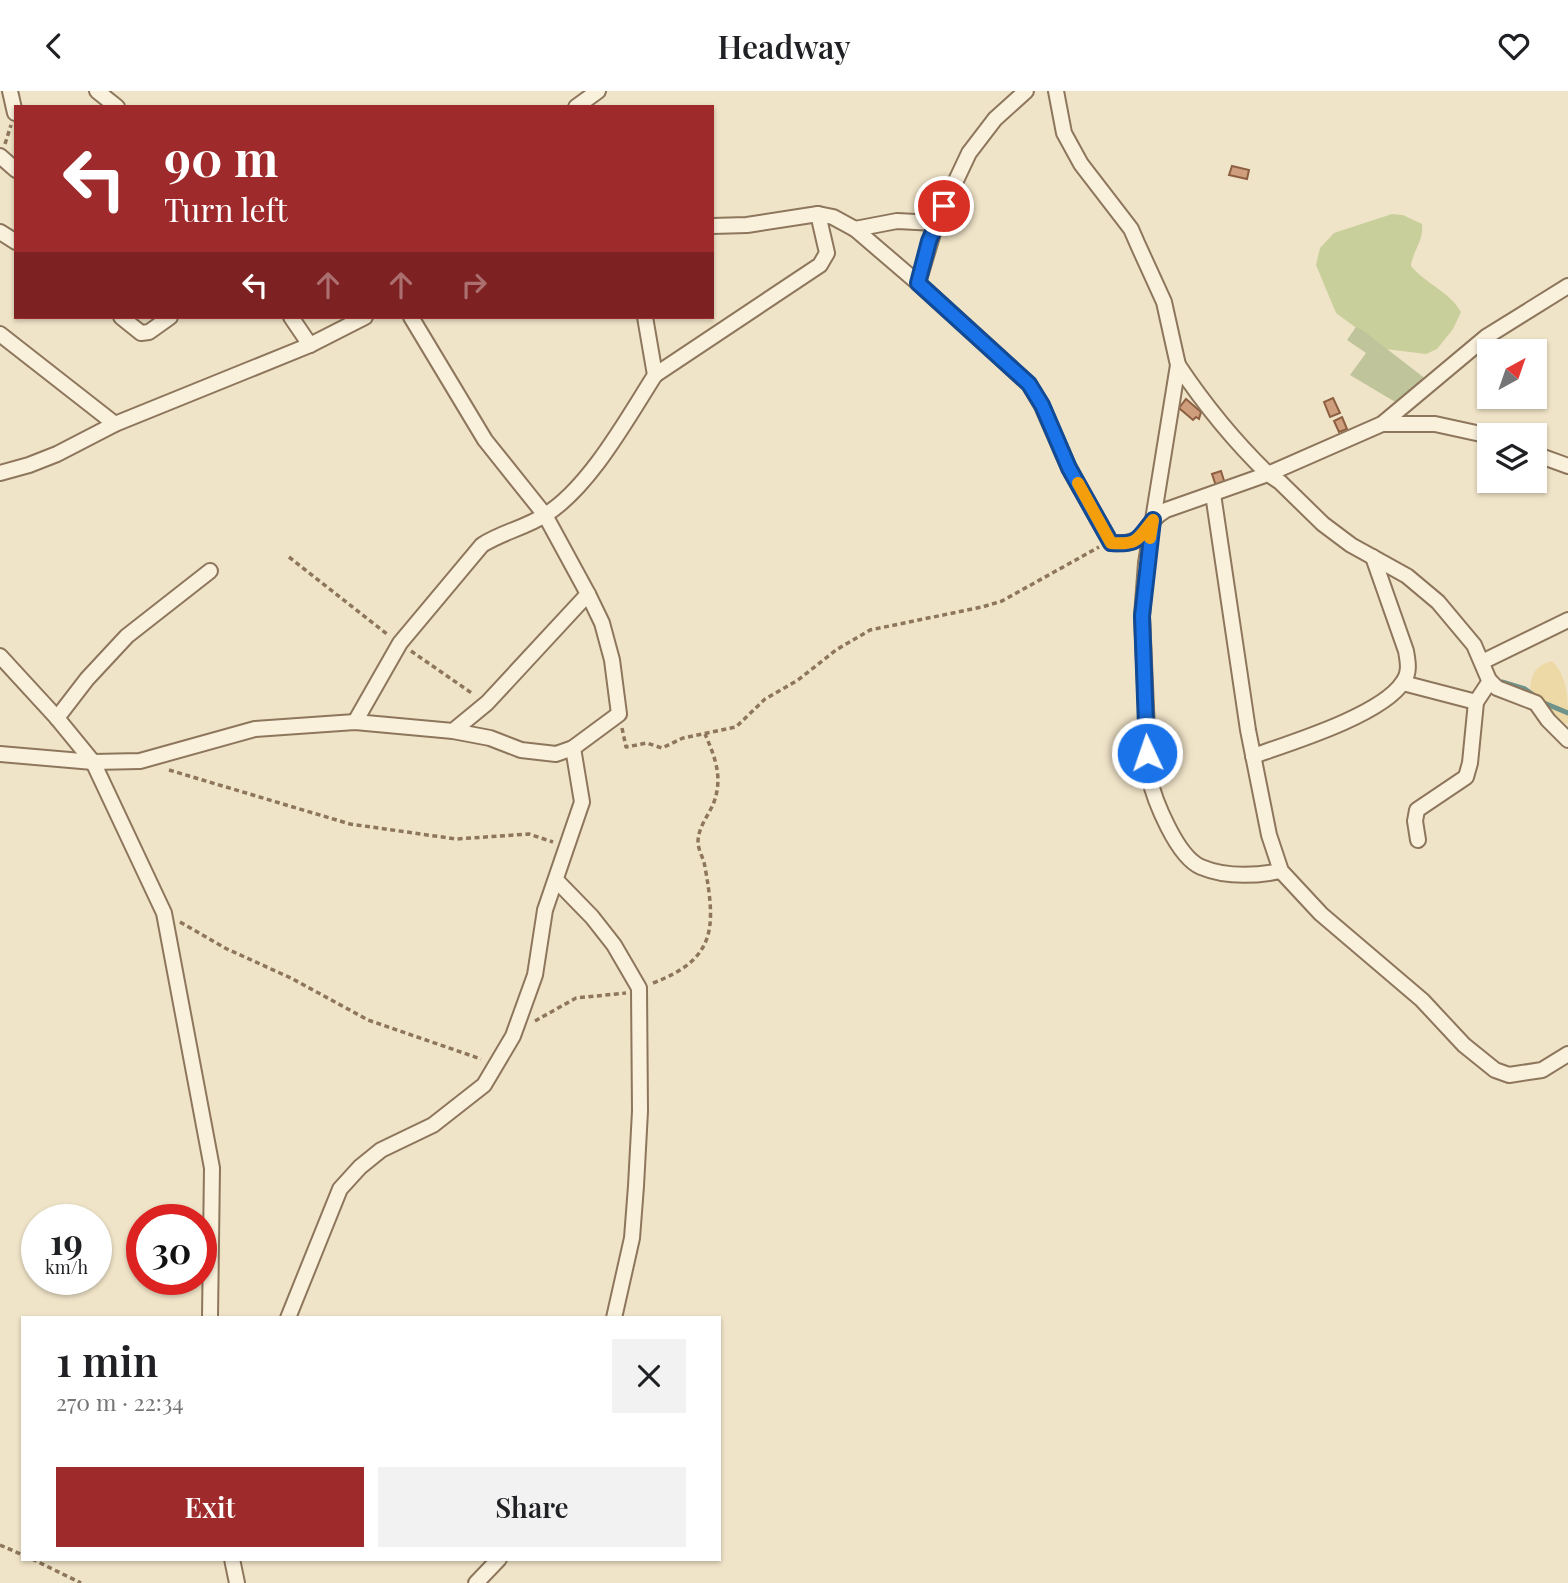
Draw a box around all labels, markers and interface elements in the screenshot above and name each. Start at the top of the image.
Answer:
text: Headway [717,24,851,67]
icon: back [35,27,73,65]
icon: heart [1495,27,1533,65]
text: 90 m [164,124,278,189]
icon: left [49,133,140,224]
pin [914,176,974,236]
text: Turn left [164,187,288,230]
icon: arrive [925,187,963,225]
icon: left [236,266,274,304]
icon: ahead [309,266,347,304]
icon: ahead [382,266,420,304]
icon: right [455,266,493,304]
north arrow [1477,339,1547,409]
map controls [1477,339,1547,493]
button: layers [1477,423,1547,493]
position arrow [1110,716,1184,790]
speed limit sign: 30 [126,1204,217,1295]
text: 19 [50,1217,83,1264]
text: km/h [45,1255,88,1279]
text: 1 min [56,1332,158,1388]
button: close [612,1339,686,1413]
text: 270 m · 22:34 [56,1386,184,1417]
button: Exit [56,1467,364,1547]
button: Share [378,1467,686,1547]

